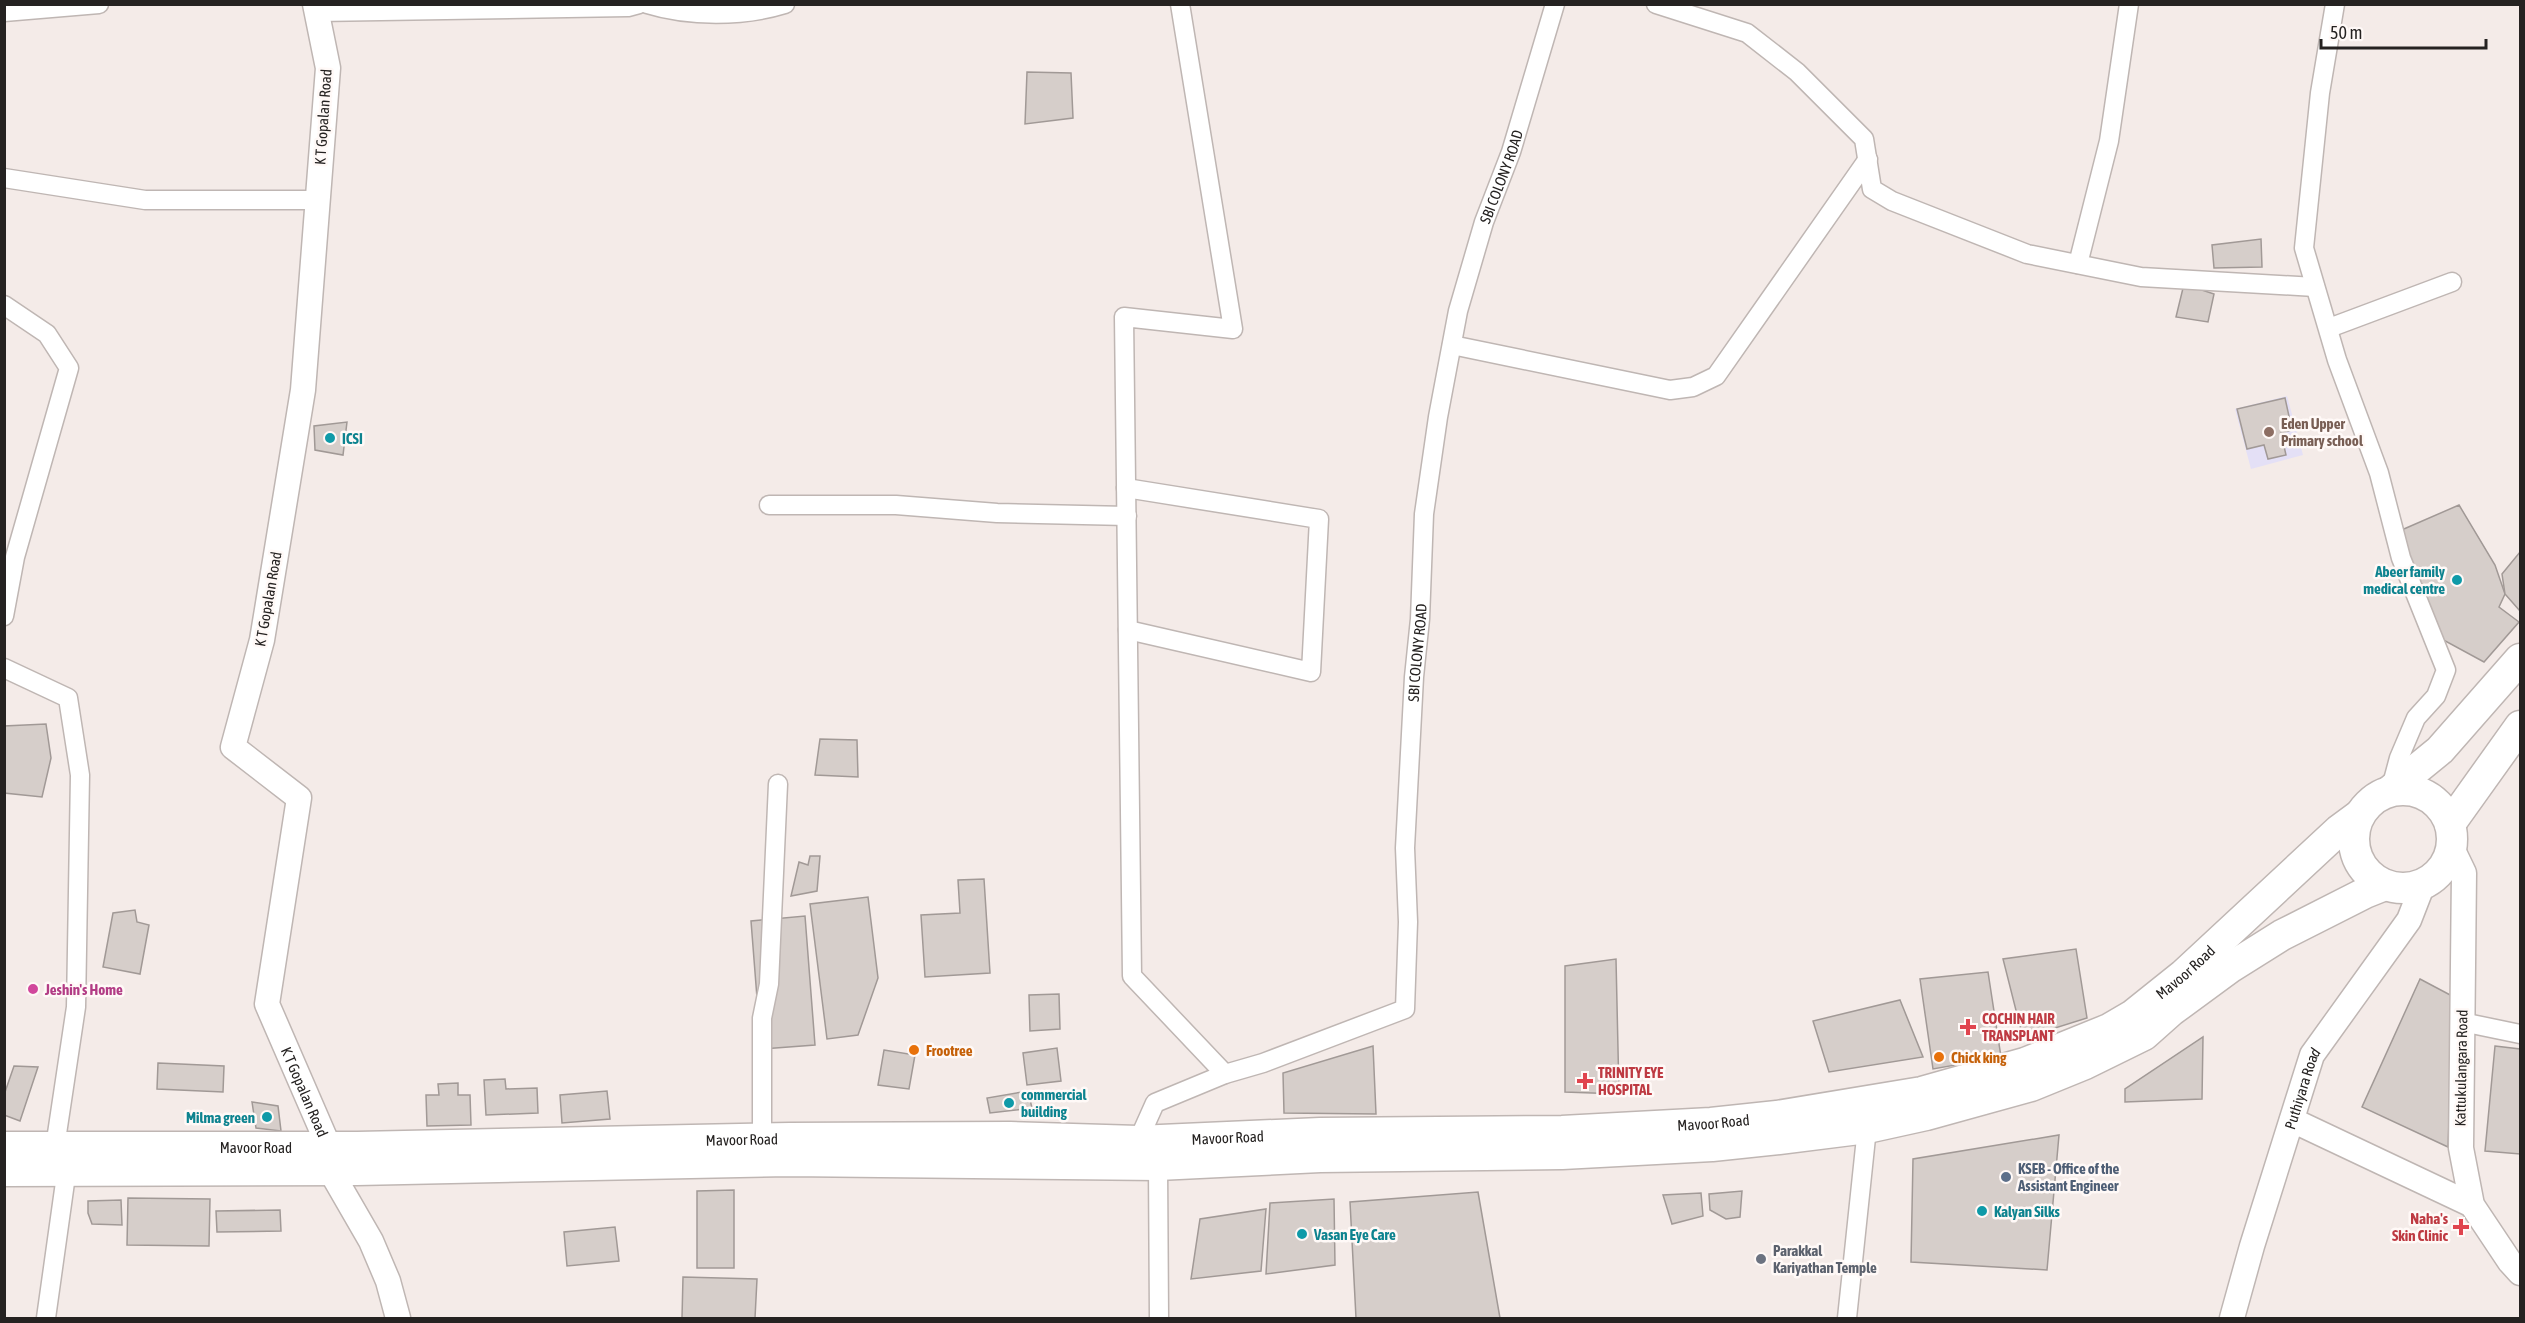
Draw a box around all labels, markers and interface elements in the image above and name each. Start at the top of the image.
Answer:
scale bar [2321,12,2486,50]
text: 50 m [2330,22,2362,43]
street label: K T Gopalan Road [311,69,335,165]
street label: SBI COLONY ROAD [1476,128,1526,226]
place label: Eden Upper Primary school [2281,415,2364,449]
marker: Eden Upper Primary school [2262,425,2276,439]
place label: ICSI [342,430,363,447]
marker: ICSI [323,431,337,445]
street label: K T Gopalan Road [251,550,285,648]
place label: Abeer family medical centre [2363,563,2446,597]
marker: Abeer family medical centre [2450,573,2464,587]
street label: SBI COLONY ROAD [1404,603,1429,702]
street label: Mavoor Road [2152,942,2218,1002]
place label: Jeshin's Home [44,981,123,998]
marker: Jeshin's Home [26,982,40,996]
street label: Kattukulangara Road [2451,1009,2471,1127]
place label: COCHIN HAIR TRANSPLANT [1982,1010,2055,1044]
marker: COCHIN HAIR TRANSPLANT [1959,1018,1977,1036]
place label: Frootree [926,1042,973,1059]
marker: Frootree [907,1043,921,1057]
street label: K T Gopalan Road [278,1044,332,1139]
street label: Puthiyara Road [2281,1044,2323,1131]
place label: Chick king [1951,1049,2007,1066]
marker: Chick king [1932,1050,1946,1064]
place label: TRINITY EYE HOSPITAL [1598,1064,1664,1098]
marker: TRINITY EYE HOSPITAL [1576,1072,1594,1090]
place label: commercial building [1021,1086,1087,1120]
marker: commercial building [1002,1096,1016,1110]
place label: Milma green [186,1109,255,1126]
marker: Milma green [260,1110,274,1124]
street label: Mavoor Road [1677,1110,1750,1133]
street label: Mavoor Road [1191,1127,1264,1147]
street label: Mavoor Road [706,1130,778,1148]
street label: Mavoor Road [220,1139,292,1156]
place label: KSEB - Office of the Assistant Engineer [2017,1160,2120,1194]
marker: KSEB - Office of the Assistant Engineer [1999,1170,2013,1184]
place label: Kalyan Silks [1994,1203,2061,1220]
marker: Kalyan Silks [1975,1204,1989,1218]
place label: Naha's Skin Clinic [2392,1210,2449,1244]
marker: Naha's Skin Clinic [2452,1218,2470,1236]
place label: Vasan Eye Care [1313,1226,1396,1243]
marker: Vasan Eye Care [1295,1227,1309,1241]
place label: Parakkal Kariyathan Temple [1773,1242,1877,1276]
marker: Parakkal Kariyathan Temple [1754,1252,1768,1266]

